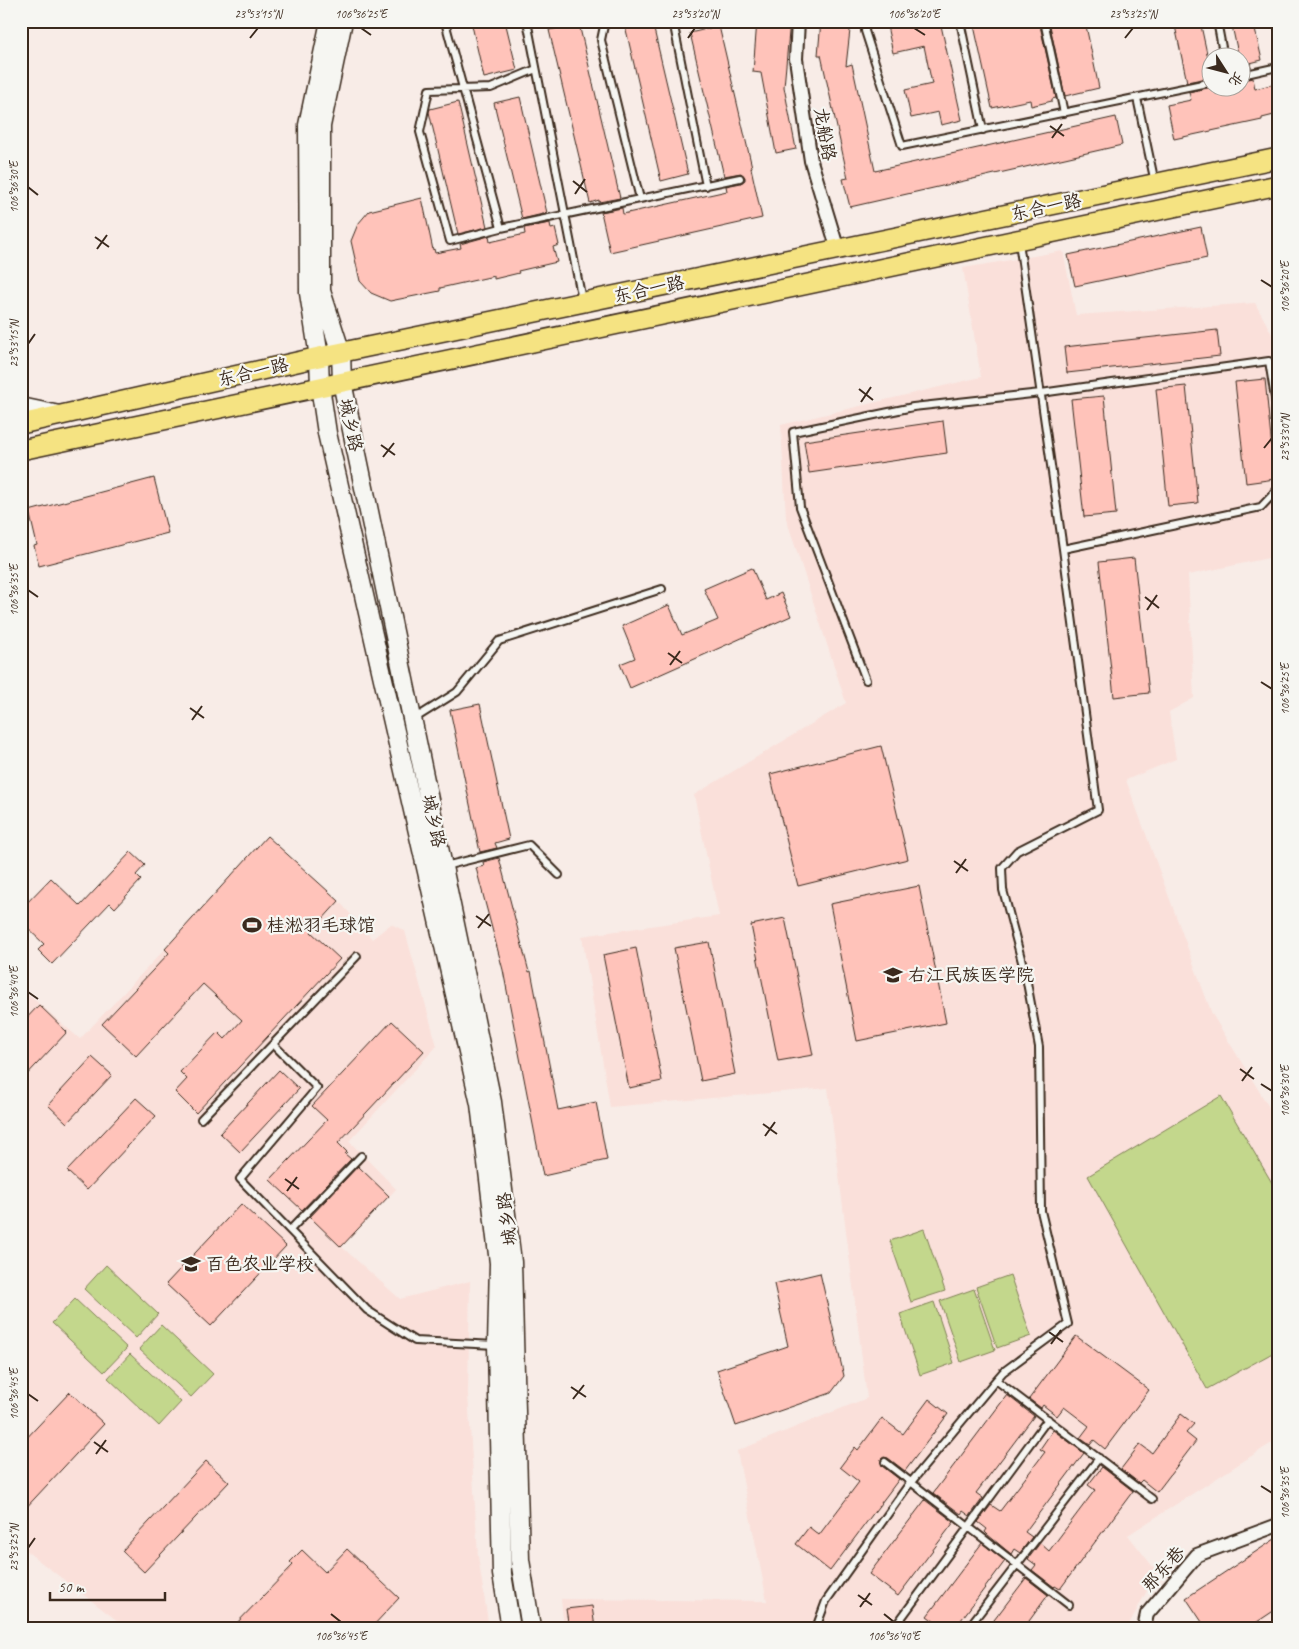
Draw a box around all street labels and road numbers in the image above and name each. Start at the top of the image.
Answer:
street label: 龙船路 [809,106,841,162]
street label: 东合一路 [1008,189,1084,225]
street label: 东合一路 [611,271,687,307]
street label: 东合一路 [215,353,291,391]
street label: 城乡路 [335,396,367,454]
street label: 城乡路 [418,792,450,850]
street label: 城乡路 [493,1191,521,1247]
street label: 那东巷 [1137,1542,1189,1596]

